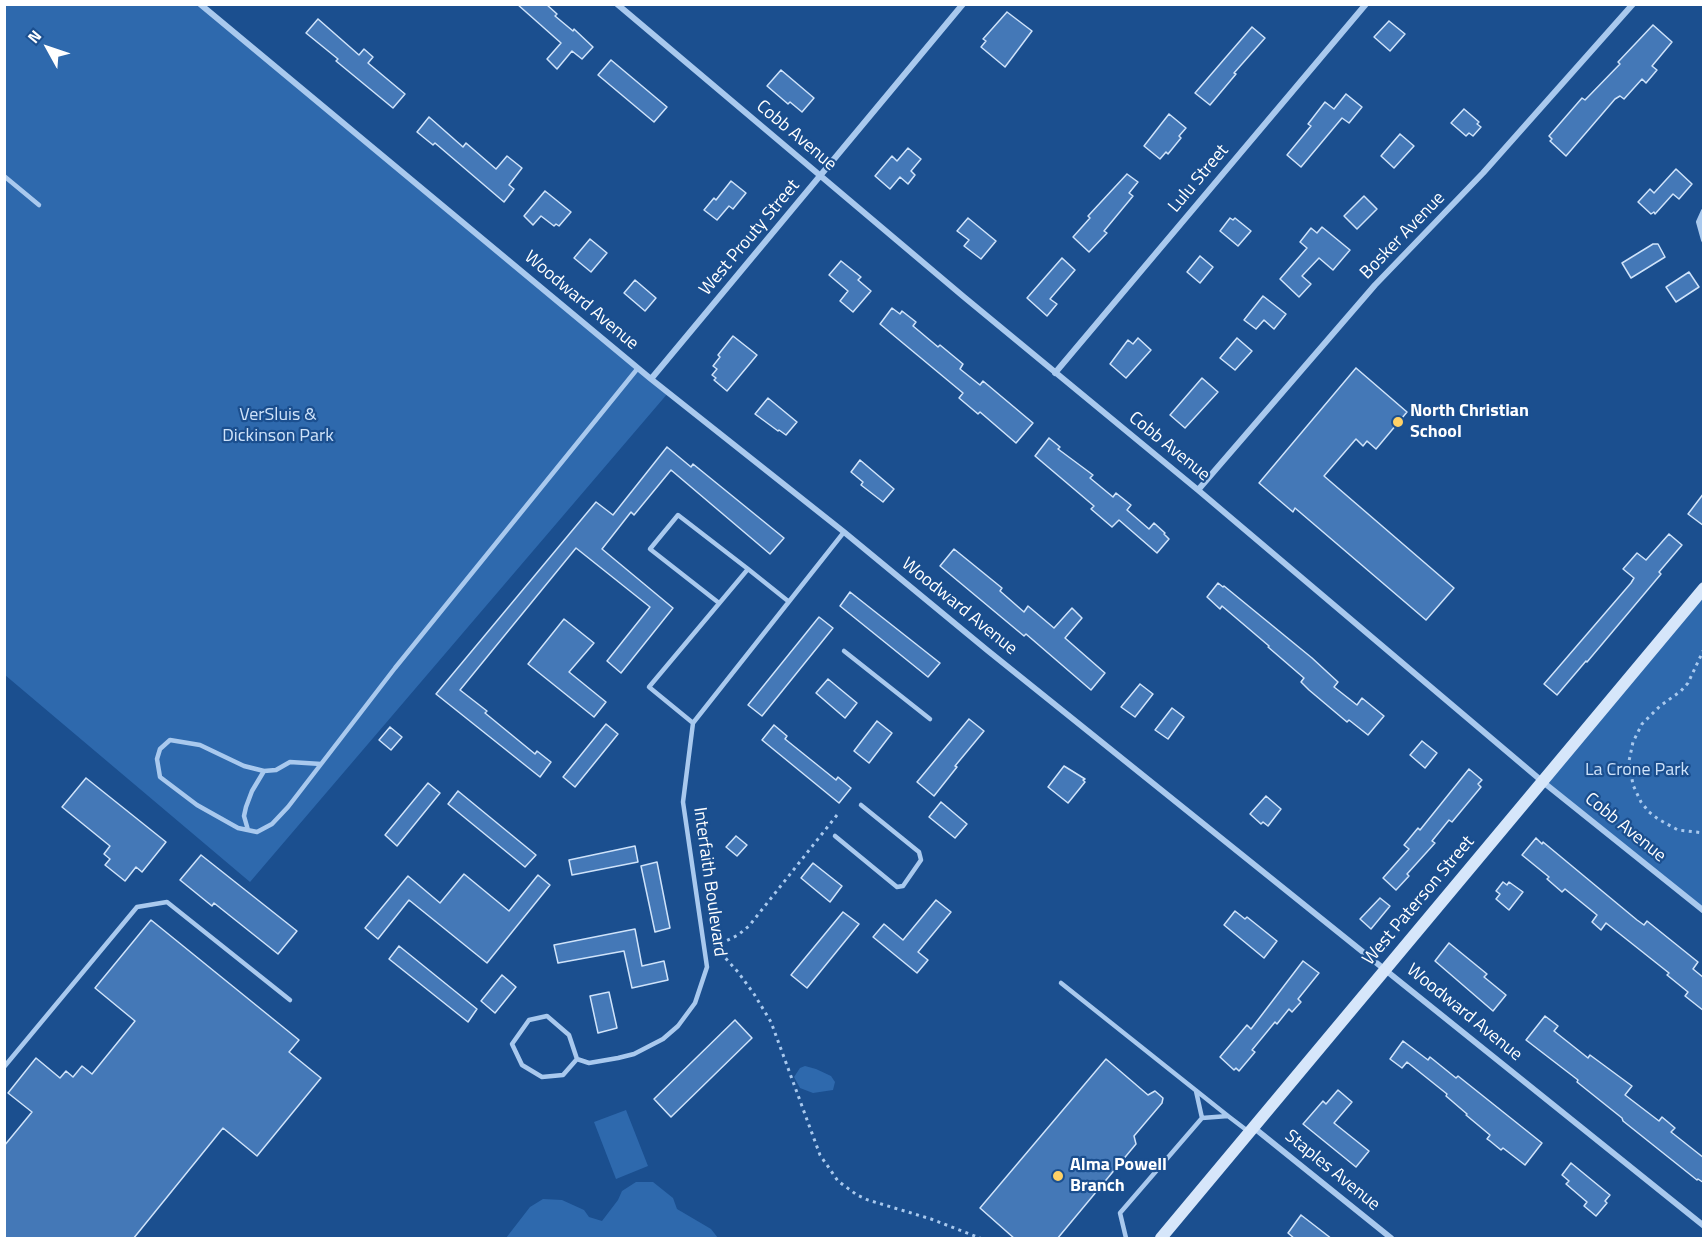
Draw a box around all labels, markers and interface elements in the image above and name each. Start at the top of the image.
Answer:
north arrow [18,18,78,78]
text: N [21,24,47,48]
street label: Cobb Avenue [751,96,841,176]
street label: Lulu Street [1164,141,1234,217]
street label: West Prouty Street [695,176,805,300]
street label: Bosker Avenue [1356,188,1450,284]
street label: Woodward Avenue [519,247,643,355]
place label: North Christian School [1410,401,1529,444]
park label: VerSluis & Dickinson Park [222,405,334,448]
street label: Cobb Avenue [1124,408,1214,486]
marker: North Christian School [1391,415,1405,429]
street label: Woodward Avenue [897,554,1021,660]
park label: La Crone Park [1585,760,1689,782]
street label: Cobb Avenue [1580,789,1670,867]
street label: Interfaith Boulevard [688,806,730,958]
street label: West Paterson Street [1359,832,1479,970]
street label: Woodward Avenue [1402,960,1526,1066]
street label: Staples Avenue [1280,1126,1384,1216]
place label: Alma Powell Branch [1070,1155,1167,1198]
marker: Alma Powell Branch [1051,1169,1065,1183]

